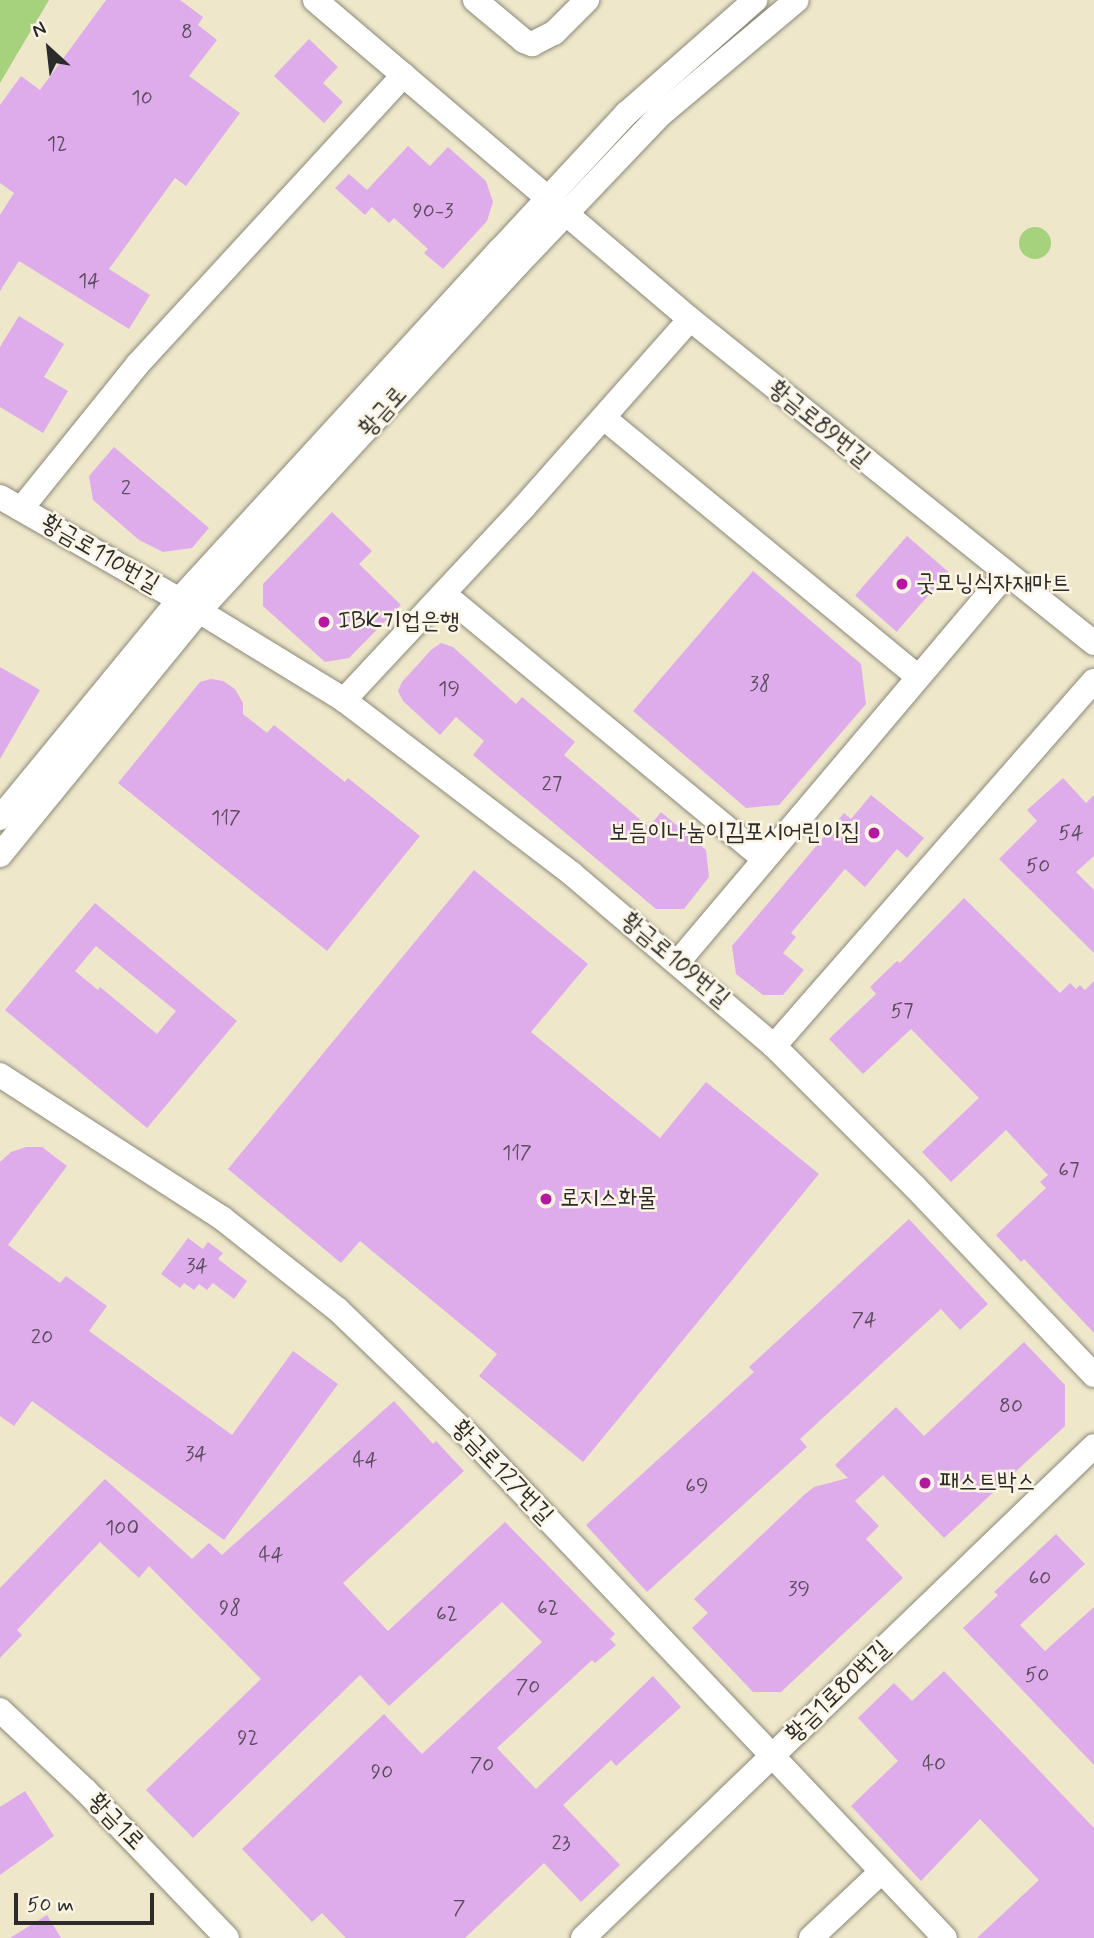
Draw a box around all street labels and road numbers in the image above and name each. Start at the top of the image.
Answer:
street label: 황금로89번길 [763,374,875,474]
street label: 황금로 [353,381,413,443]
street label: 황금로110번길 [36,509,164,599]
street label: 황금로109번길 [615,906,735,1014]
street label: 황금로127번길 [445,1414,559,1530]
street label: 황금1로80번길 [780,1635,896,1749]
street label: 황금1로 [82,1787,150,1857]

